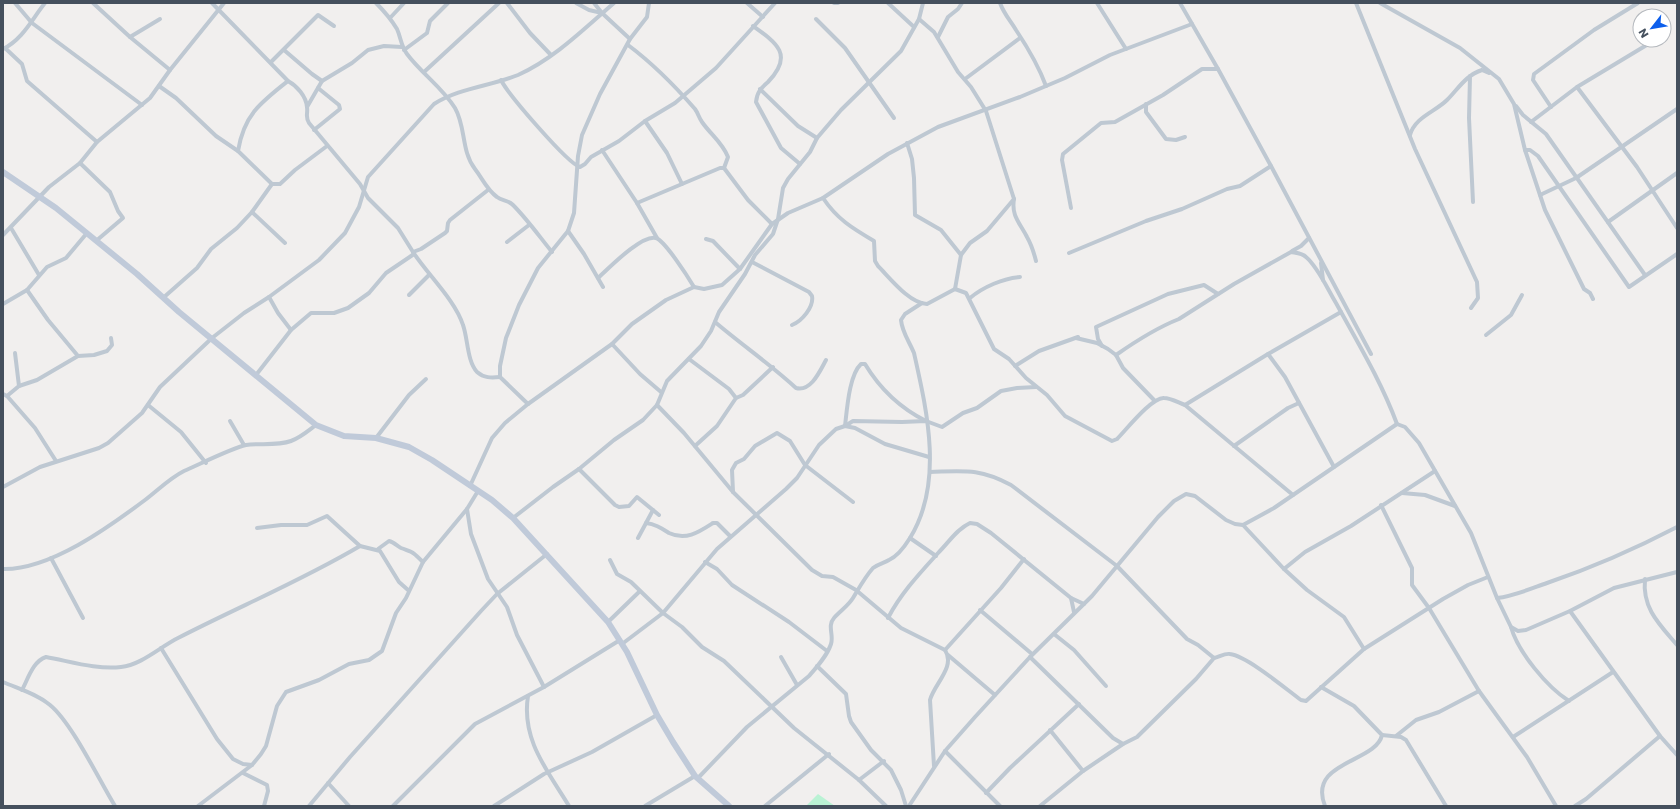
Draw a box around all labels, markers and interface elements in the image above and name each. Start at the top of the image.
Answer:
north arrow [1632,8,1672,48]
text: N [1634,25,1652,41]

